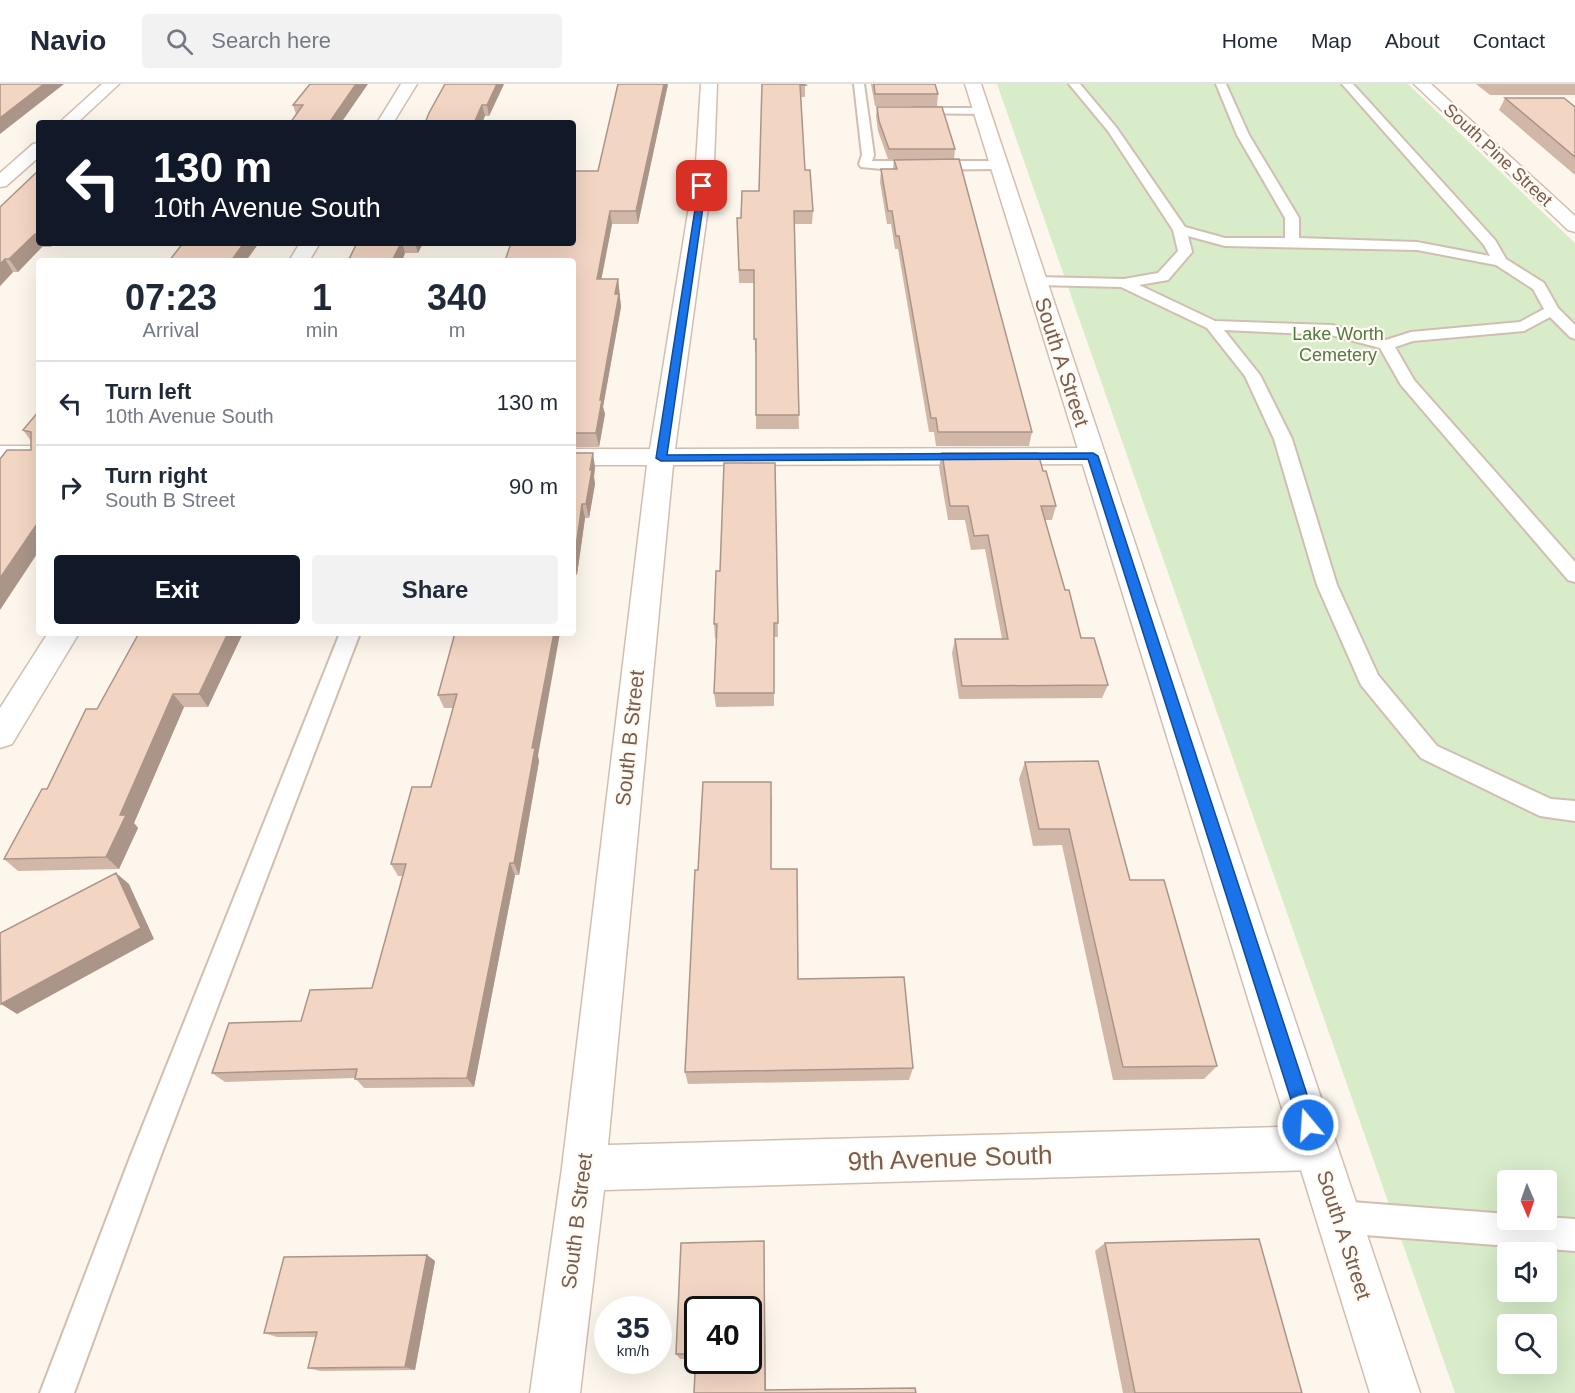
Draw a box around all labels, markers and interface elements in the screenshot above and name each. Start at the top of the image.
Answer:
search box [142,14,562,68]
text: Navio [30,25,106,56]
icon: search [163,25,196,58]
text: Search here [211,28,331,53]
text: Home [1222,29,1278,52]
text: Map [1311,29,1352,52]
text: About [1385,29,1440,52]
text: Contact [1473,29,1545,52]
street label: South Pine Street [1440,100,1556,210]
icon: left [54,144,132,222]
text: 130 m [153,144,272,191]
pin [676,160,727,211]
icon: arrive [685,169,718,202]
text: 10th Avenue South [153,193,381,223]
text: 07:23 [125,277,217,318]
text: 1 [312,277,332,318]
text: 340 [427,277,487,318]
street label: South A Street [1031,294,1094,429]
text: Arrival [143,319,199,341]
text: min [306,319,338,341]
text: m [449,319,465,341]
park label: Lake Worth Cemetery [1292,324,1384,365]
text: Turn left [105,379,191,404]
icon: left [54,387,87,420]
text: 130 m [497,390,558,415]
text: 10th Avenue South [105,405,274,427]
text: Turn right [105,463,207,488]
icon: right [54,471,87,504]
text: 90 m [509,474,558,499]
text: South B Street [105,489,235,511]
button: Exit [54,555,300,624]
button: Share [312,555,558,624]
street label: South B Street [611,669,648,807]
position arrow [1276,1093,1340,1157]
street label: 9th Avenue South [847,1139,1053,1177]
street label: South B Street [557,1152,596,1290]
street label: South A Street [1313,1167,1376,1302]
north arrow [1497,1170,1557,1230]
map controls [1497,1170,1557,1374]
button: sound [1497,1242,1557,1302]
speed limit sign: 40 [684,1296,762,1374]
text: 35 [616,1311,650,1344]
button: search [1497,1314,1557,1374]
text: km/h [617,1342,649,1359]

